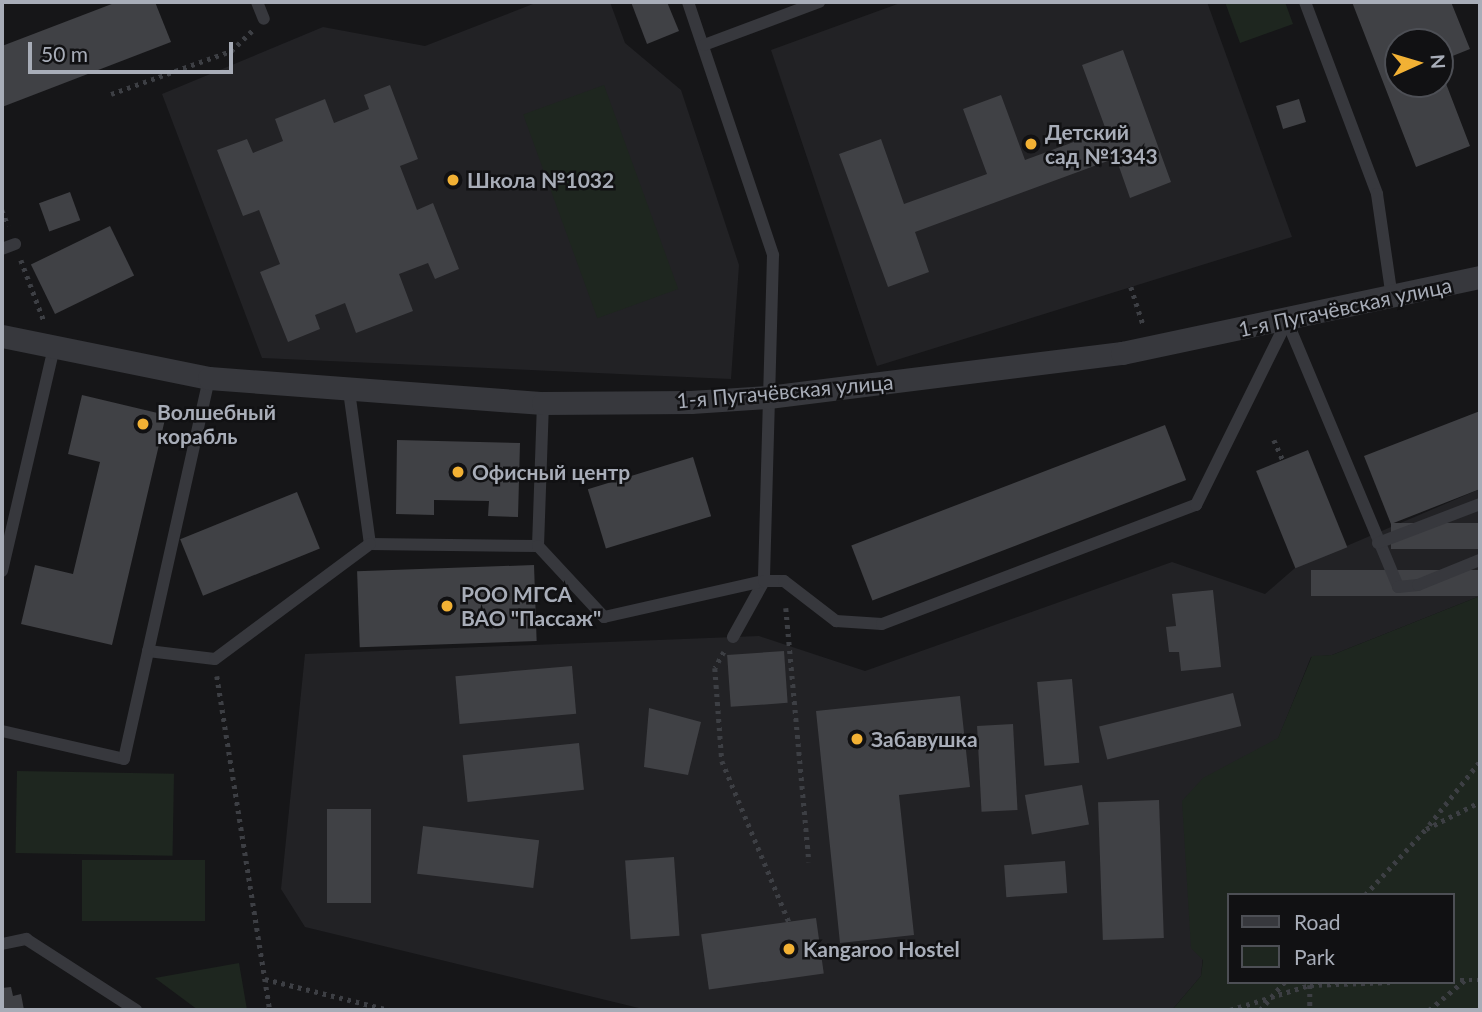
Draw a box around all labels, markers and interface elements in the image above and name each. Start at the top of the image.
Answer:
scale bar [32,28,236,72]
north arrow [1384,28,1454,98]
text: 50 m [41,41,88,66]
text: N [1426,54,1450,70]
place label: Детский сад №1343 [1045,119,1158,169]
marker: Детский сад №1343 [1023,136,1039,152]
place label: Школа №1032 [467,167,614,193]
marker: Школа №1032 [445,172,461,188]
street label: 1-я Пугачёвская улица [1236,272,1454,342]
street label: 1-я Пугачёвская улица [676,369,894,413]
place label: Волшебный корабль [157,399,276,449]
marker: Волшебный корабль [135,416,151,432]
place label: Офисный центр [472,459,630,485]
marker: Офисный центр [450,464,466,480]
place label: РОО МГСА ВАО "Пассаж" [461,581,601,631]
marker: РОО МГСА ВАО "Пассаж" [439,598,455,614]
place label: Забавушка [871,726,978,752]
marker: Забавушка [849,731,865,747]
legend [1226,893,1454,984]
text: Road [1294,909,1341,934]
place label: Kangaroo Hostel [803,936,960,962]
marker: Kangaroo Hostel [781,941,797,957]
text: Park [1294,944,1335,969]

